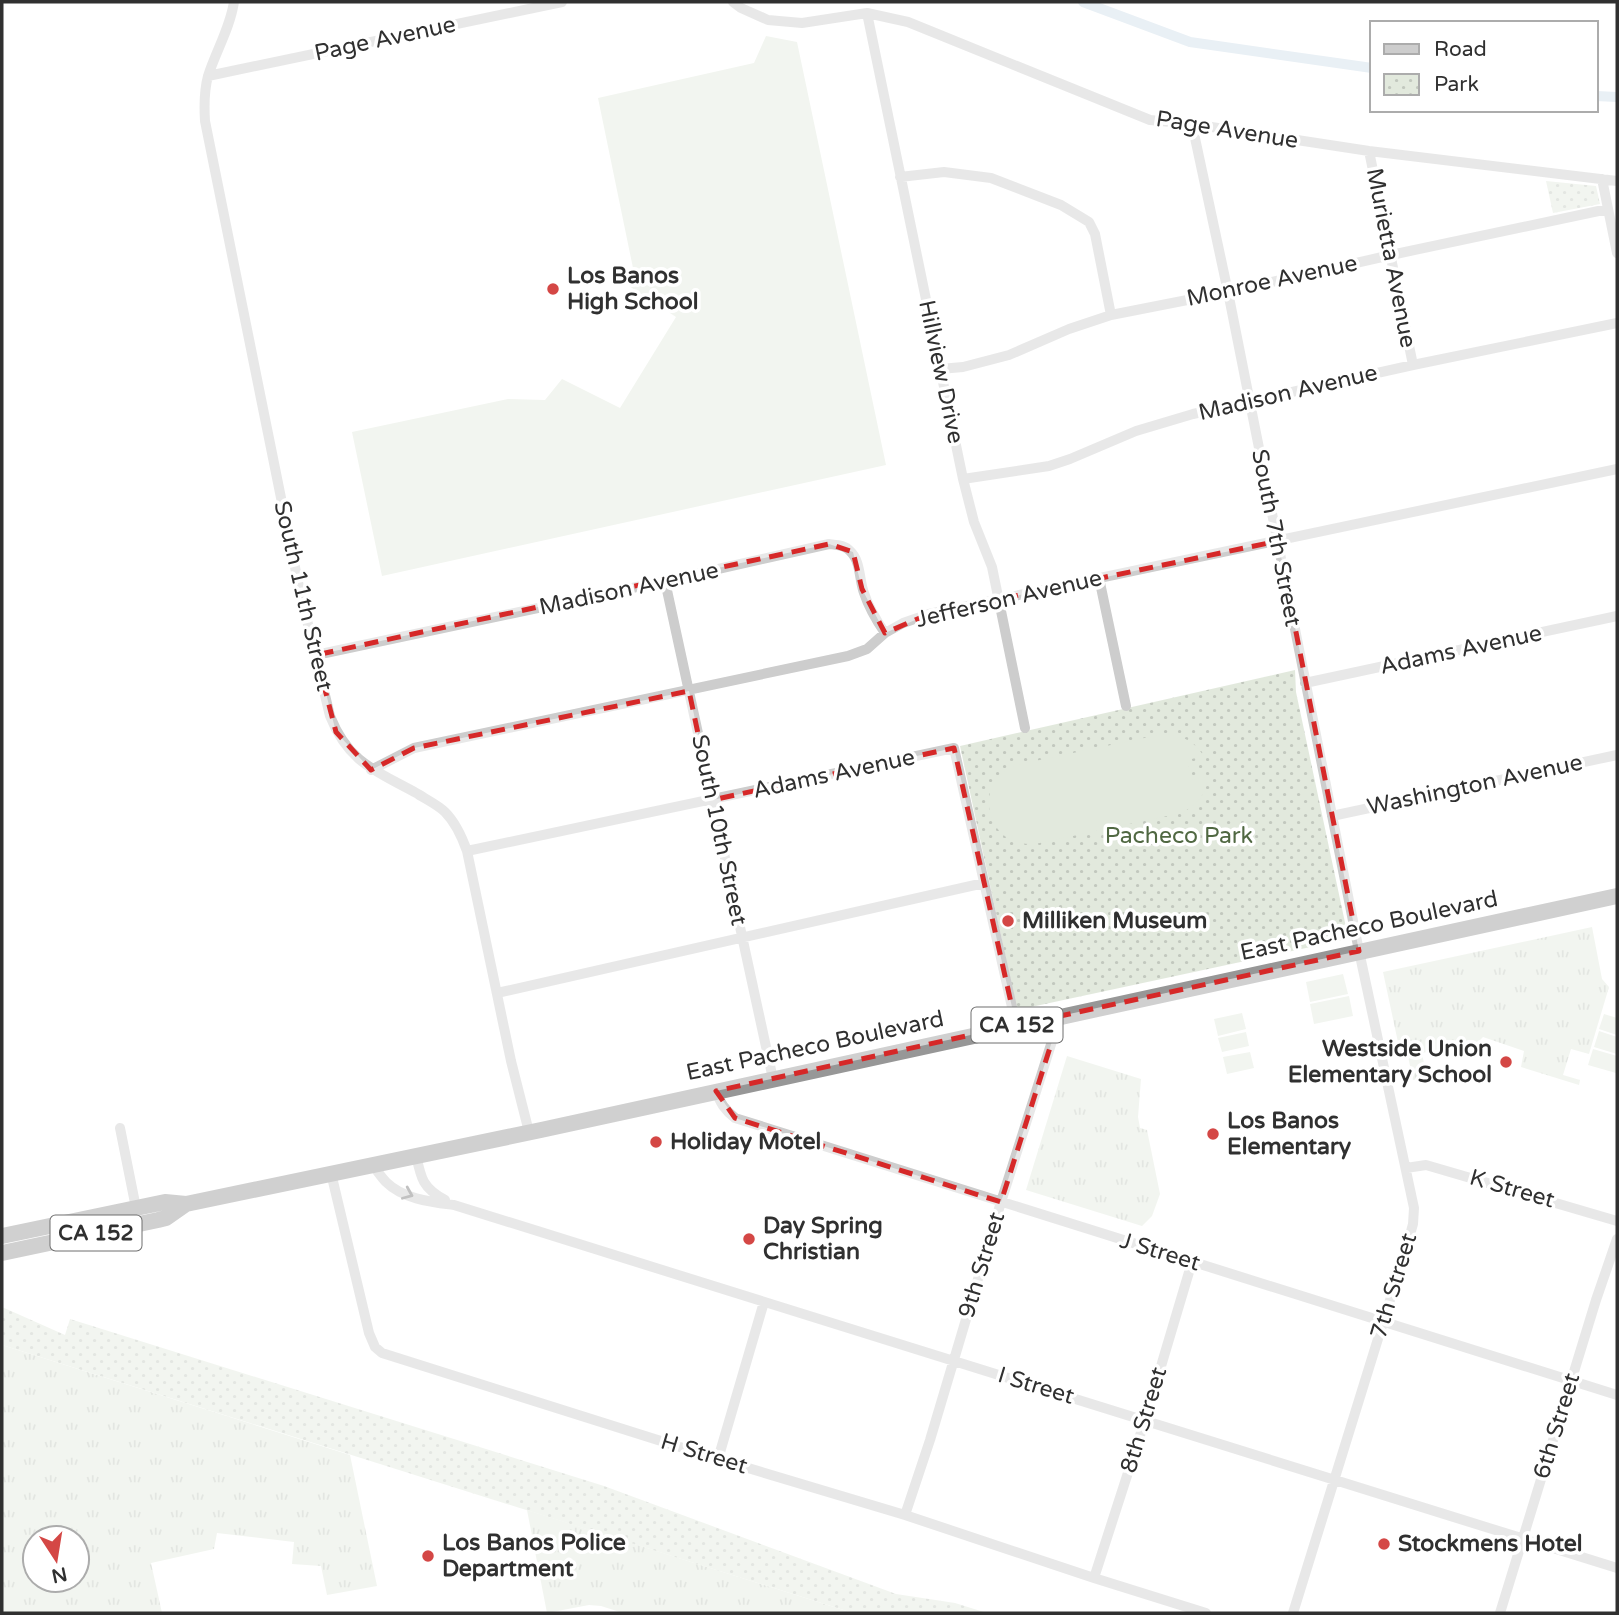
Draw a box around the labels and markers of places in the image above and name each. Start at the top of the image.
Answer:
place label: Los Banos High School [567,262,699,316]
marker: Los Banos High School [545,281,561,297]
place label: Milliken Museum [1022,907,1207,935]
marker: Milliken Museum [1000,913,1016,929]
place label: Westside Union Elementary School [1288,1035,1492,1089]
marker: Westside Union Elementary School [1498,1054,1514,1070]
place label: Los Banos Elementary [1227,1107,1352,1161]
marker: Los Banos Elementary [1205,1126,1221,1142]
place label: Holiday Motel [670,1128,821,1156]
marker: Holiday Motel [648,1134,664,1150]
place label: Day Spring Christian [763,1212,883,1266]
marker: Day Spring Christian [741,1231,757,1247]
place label: Los Banos Police Department [442,1529,626,1583]
place label: Stockmens Hotel [1398,1530,1583,1558]
marker: Stockmens Hotel [1376,1536,1392,1552]
marker: Los Banos Police Department [420,1548,436,1564]

